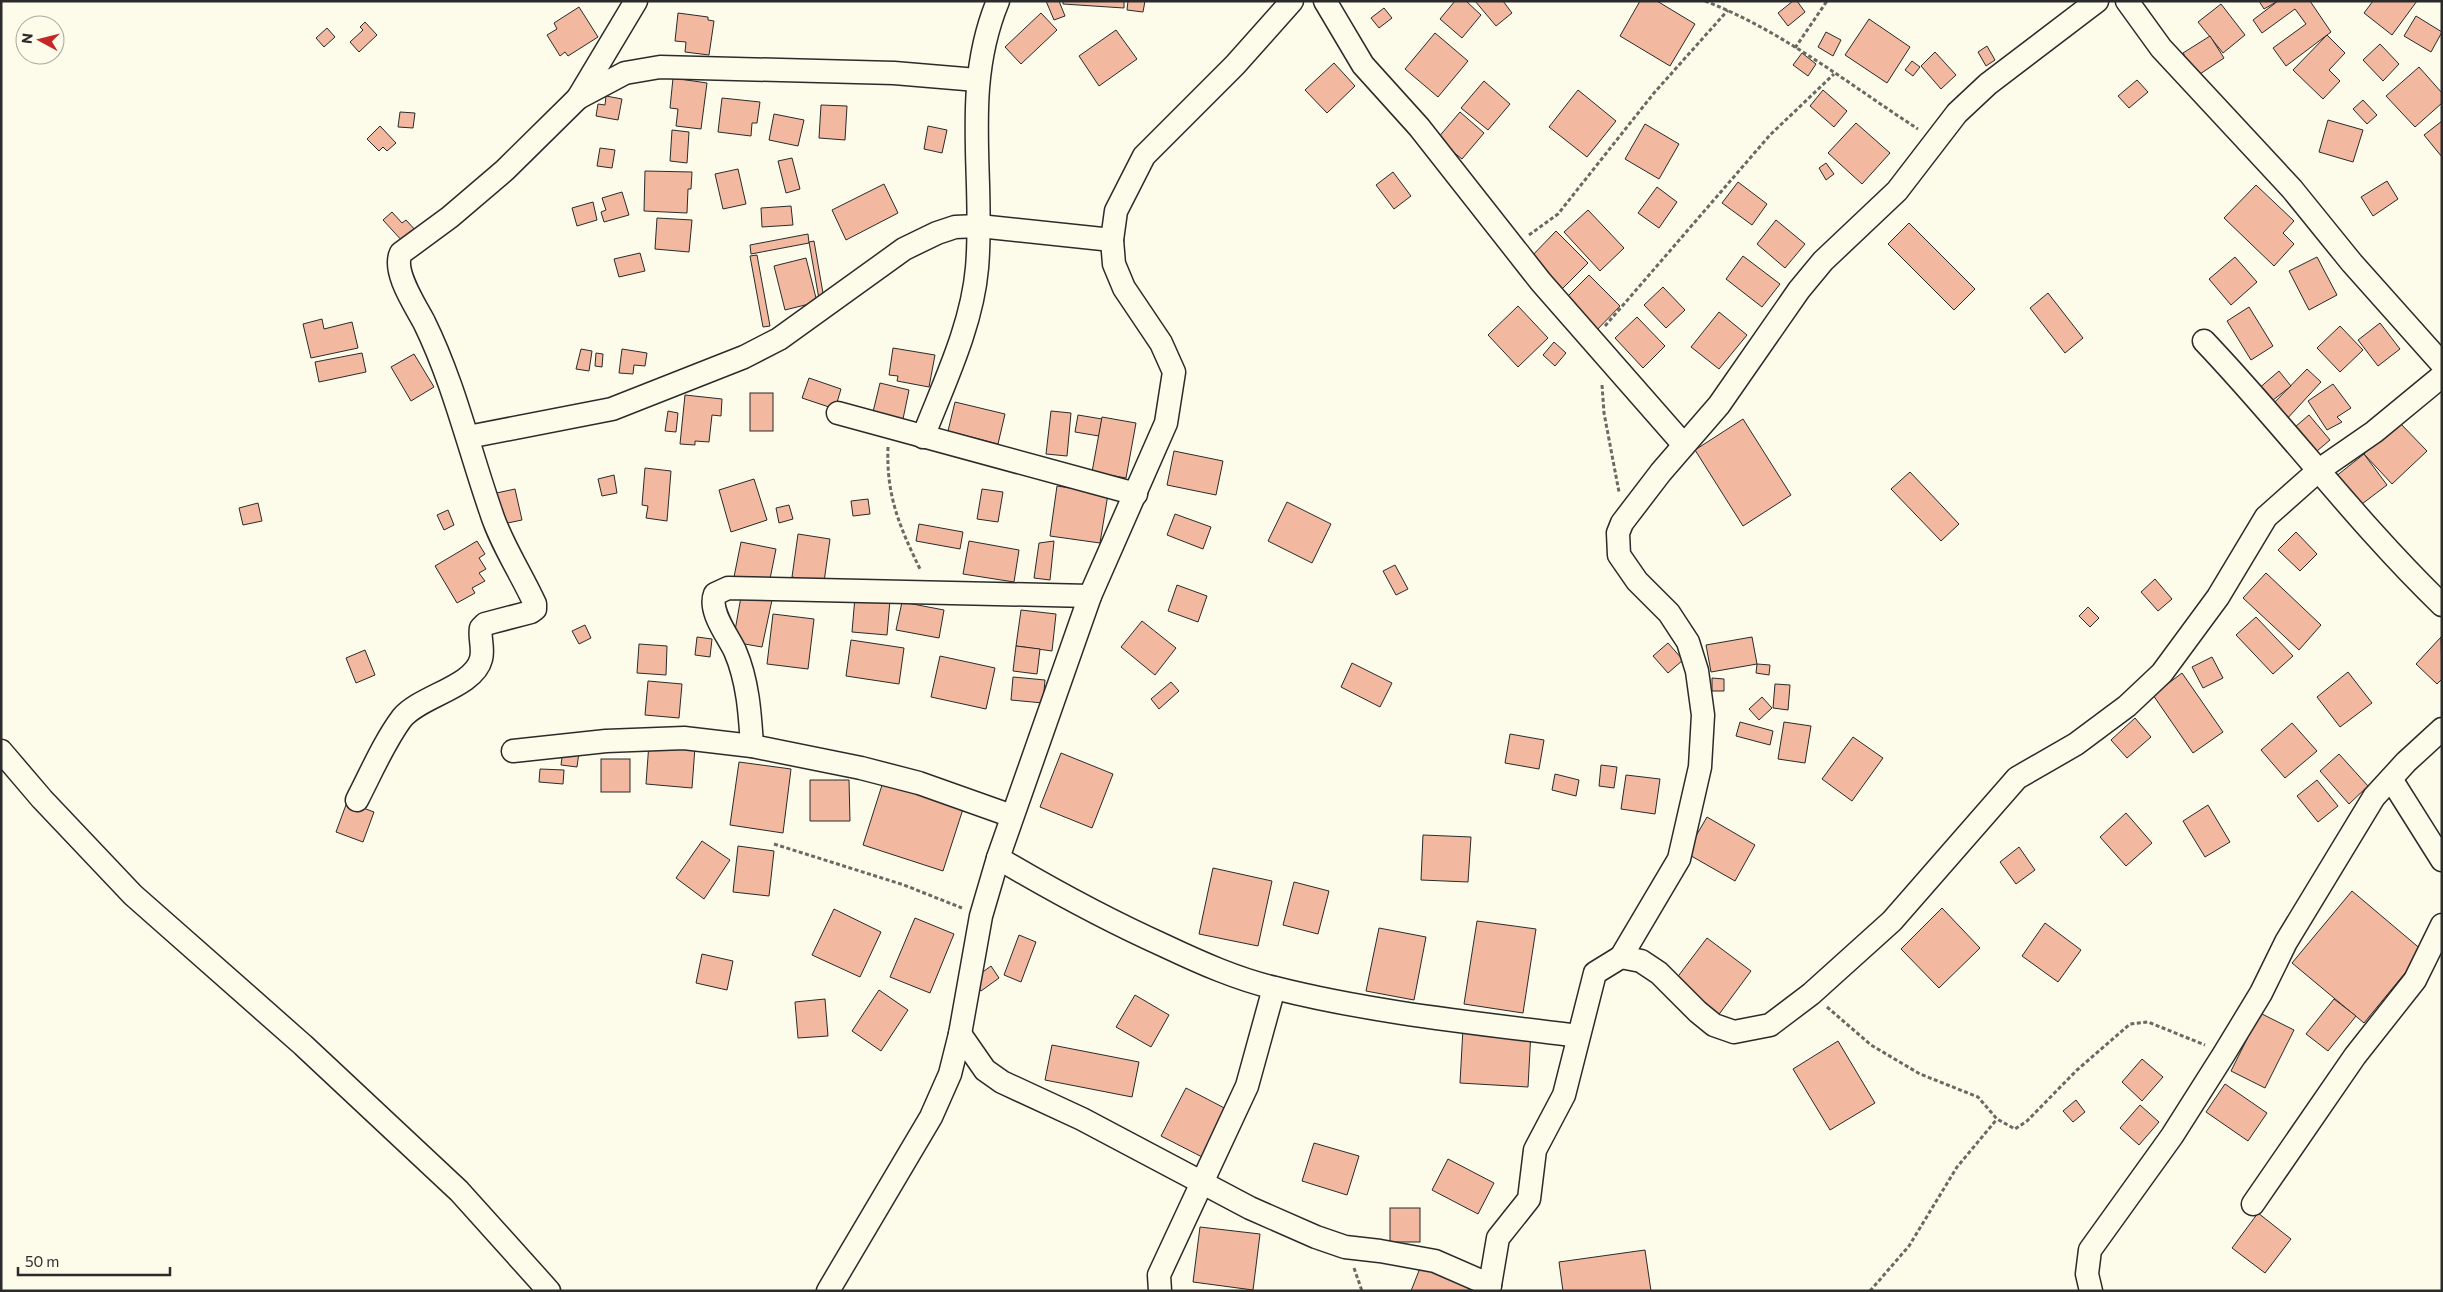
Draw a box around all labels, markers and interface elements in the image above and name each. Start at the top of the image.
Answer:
north arrow [15,15,65,65]
text: N [18,32,36,45]
scale bar [18,1244,170,1276]
text: 50 m [25,1252,59,1270]

